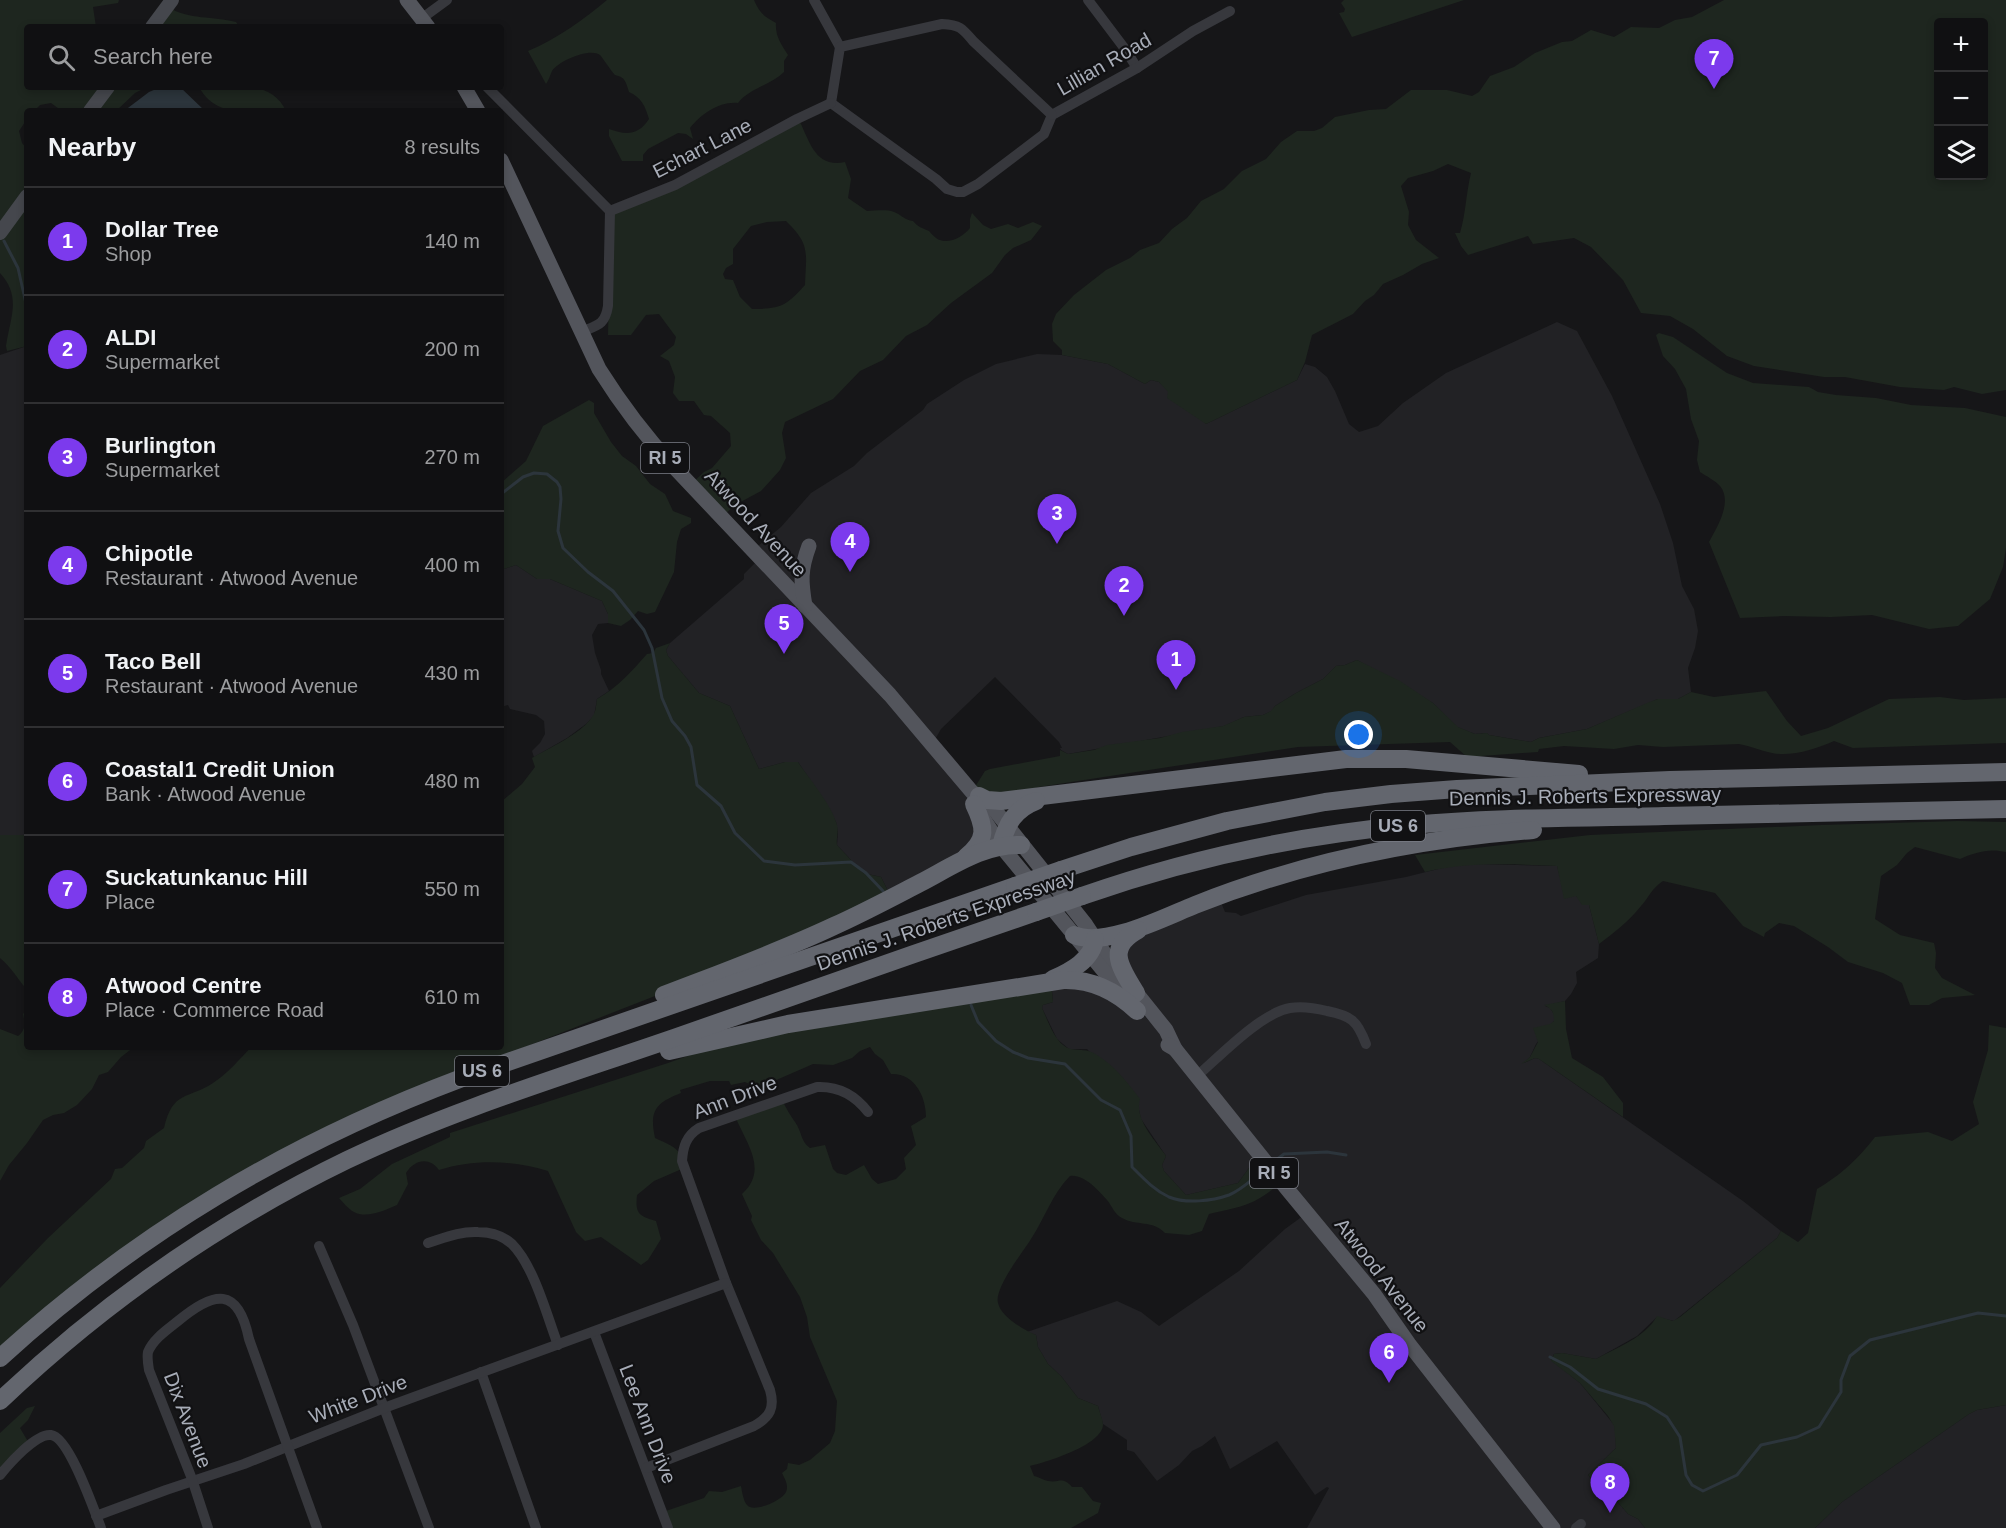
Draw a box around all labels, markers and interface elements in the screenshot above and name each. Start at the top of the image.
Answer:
map controls [1934,18,1988,180]
button: + [1934,18,1988,72]
search box [24,24,504,90]
street label: Lillian Road [1053,28,1155,100]
pin: 7 [1694,40,1734,89]
icon: search [45,41,78,74]
text: Search here [93,44,213,69]
button: − [1934,72,1988,126]
street label: Echart Lane [649,114,755,182]
button: layers [1934,126,1988,180]
text: Nearby [48,132,136,162]
text: 8 results [404,136,480,158]
text: Dollar Tree [105,217,219,242]
text: 1 [62,230,73,252]
text: 140 m [424,230,480,252]
text: Shop [105,243,152,265]
text: ALDI [105,325,156,350]
text: 2 [62,338,73,360]
text: 200 m [424,338,480,360]
text: Supermarket [105,351,220,373]
text: Burlington [105,433,216,458]
road number: RI 5 [641,443,689,473]
text: 3 [62,446,73,468]
text: 270 m [424,446,480,468]
text: Supermarket [105,459,220,481]
street label: Atwood Avenue [701,465,811,581]
pin: 3 [1038,494,1076,544]
pin: 4 [830,522,870,572]
text: Chipotle [105,541,193,566]
text: 4 [62,554,73,576]
text: 400 m [424,554,480,576]
pin: 2 [1104,566,1144,616]
text: Restaurant · Atwood Avenue [105,567,358,589]
pin: 5 [764,604,804,654]
pin: 1 [1156,640,1196,690]
text: Taco Bell [105,649,201,674]
text: 5 [62,662,73,684]
text: 430 m [424,662,480,684]
text: Restaurant · Atwood Avenue [105,675,358,697]
your location [1344,720,1373,749]
text: Coastal1 Credit Union [105,757,335,782]
text: 6 [62,770,73,792]
text: 480 m [424,770,480,792]
text: Bank · Atwood Avenue [105,783,306,805]
street label: Dennis J. Roberts Expressway [1449,783,1721,809]
road number: US 6 [1371,811,1425,841]
text: Suckatunkanuc Hill [105,865,308,890]
street label: Dennis J. Roberts Expressway [814,865,1078,975]
text: 7 [62,878,73,900]
text: 550 m [424,878,480,900]
text: Place [105,891,155,913]
text: Atwood Centre [105,973,261,998]
text: 8 [62,986,73,1008]
text: 610 m [424,986,480,1008]
text: Place · Commerce Road [105,999,324,1021]
road number: US 6 [455,1056,509,1086]
street label: Ann Drive [690,1071,780,1123]
road number: RI 5 [1250,1158,1298,1188]
street label: Atwood Avenue [1331,1214,1433,1336]
pin: 6 [1370,1334,1408,1383]
street label: Lee Ann Drive [615,1361,681,1487]
street label: Dix Avenue [160,1369,216,1471]
street label: White Drive [306,1370,410,1428]
pin: 8 [1590,1464,1630,1513]

